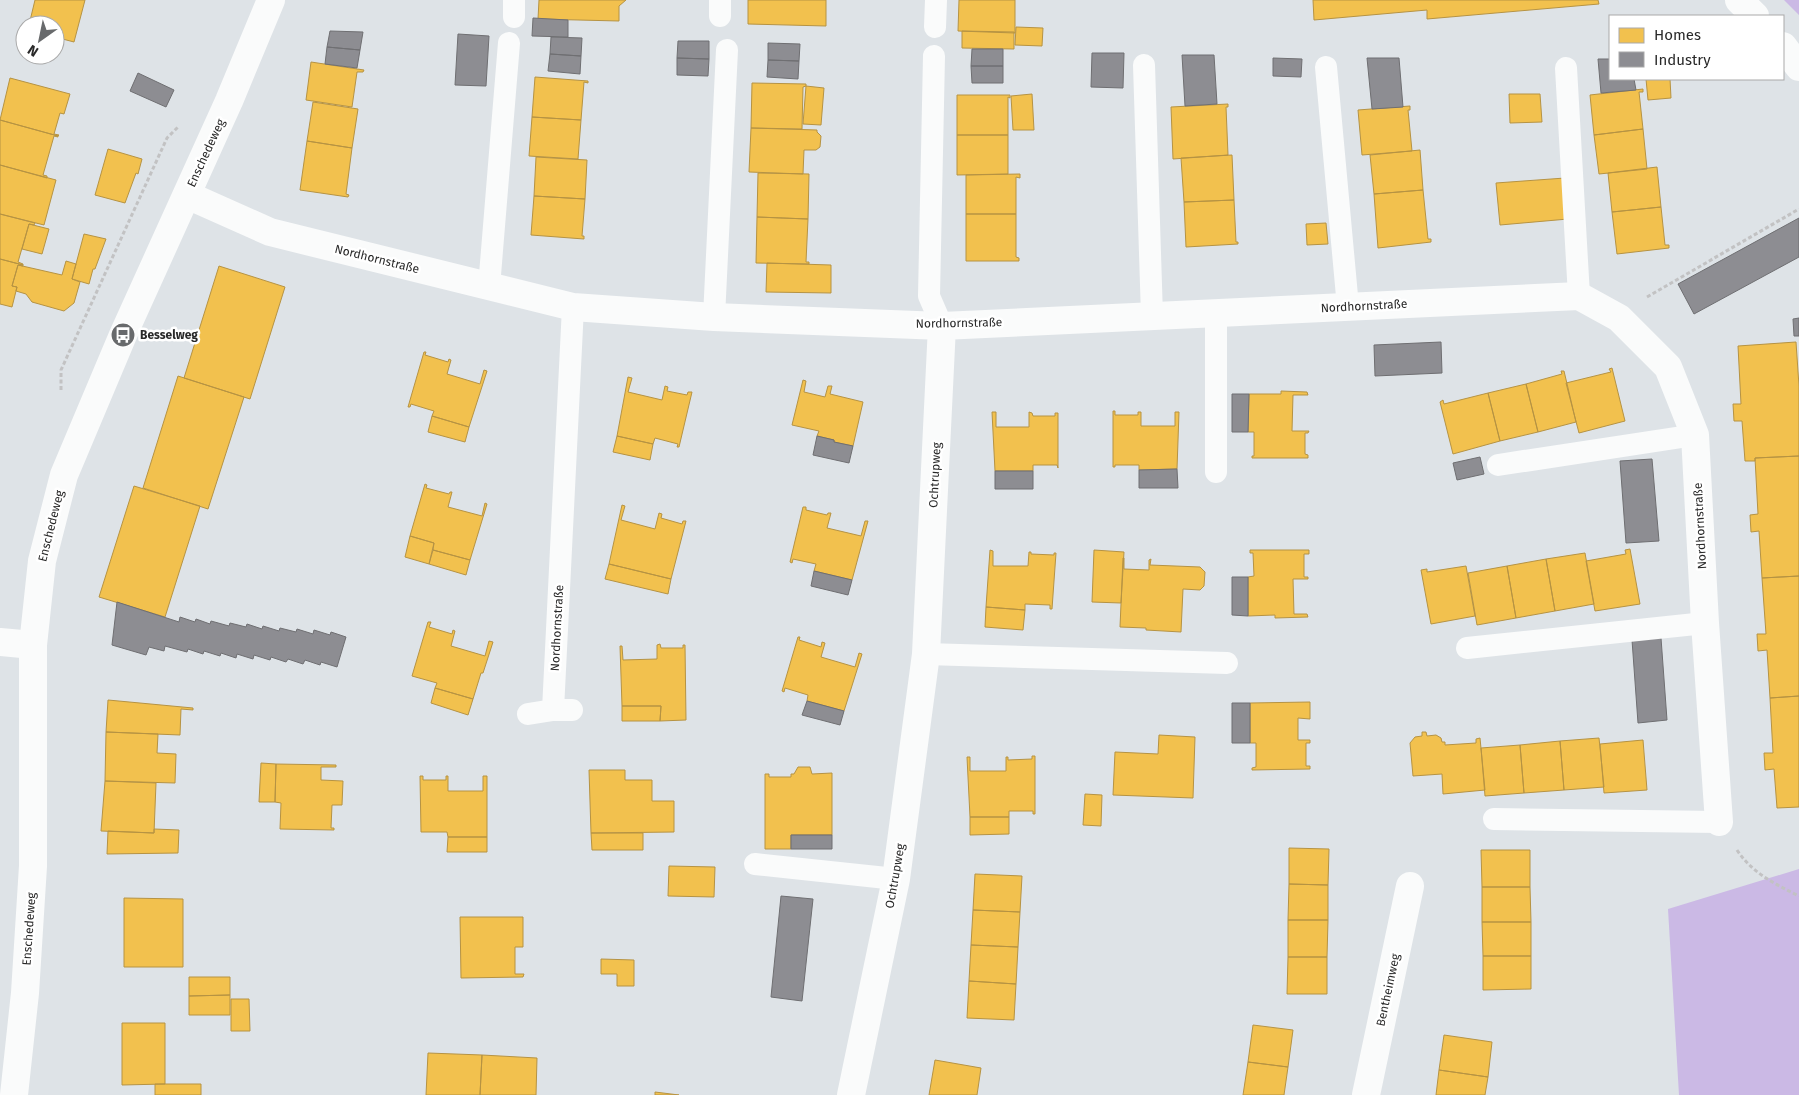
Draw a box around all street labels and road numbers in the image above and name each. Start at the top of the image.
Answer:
street label: Enschedeweg [184,116,228,189]
street label: Nordhornstraße [333,242,421,276]
street label: Nordhornstraße [1320,297,1408,315]
street label: Nordhornstraße [916,315,1002,331]
street label: Ochtrupweg [926,441,944,508]
street label: Nordhornstraße [1691,482,1709,570]
street label: Enschedeweg [35,488,67,563]
street label: Nordhornstraße [548,584,566,672]
street label: Ochtrupweg [882,842,908,909]
street label: Enschedeweg [19,891,39,966]
street label: Bentheimweg [1373,952,1403,1028]

